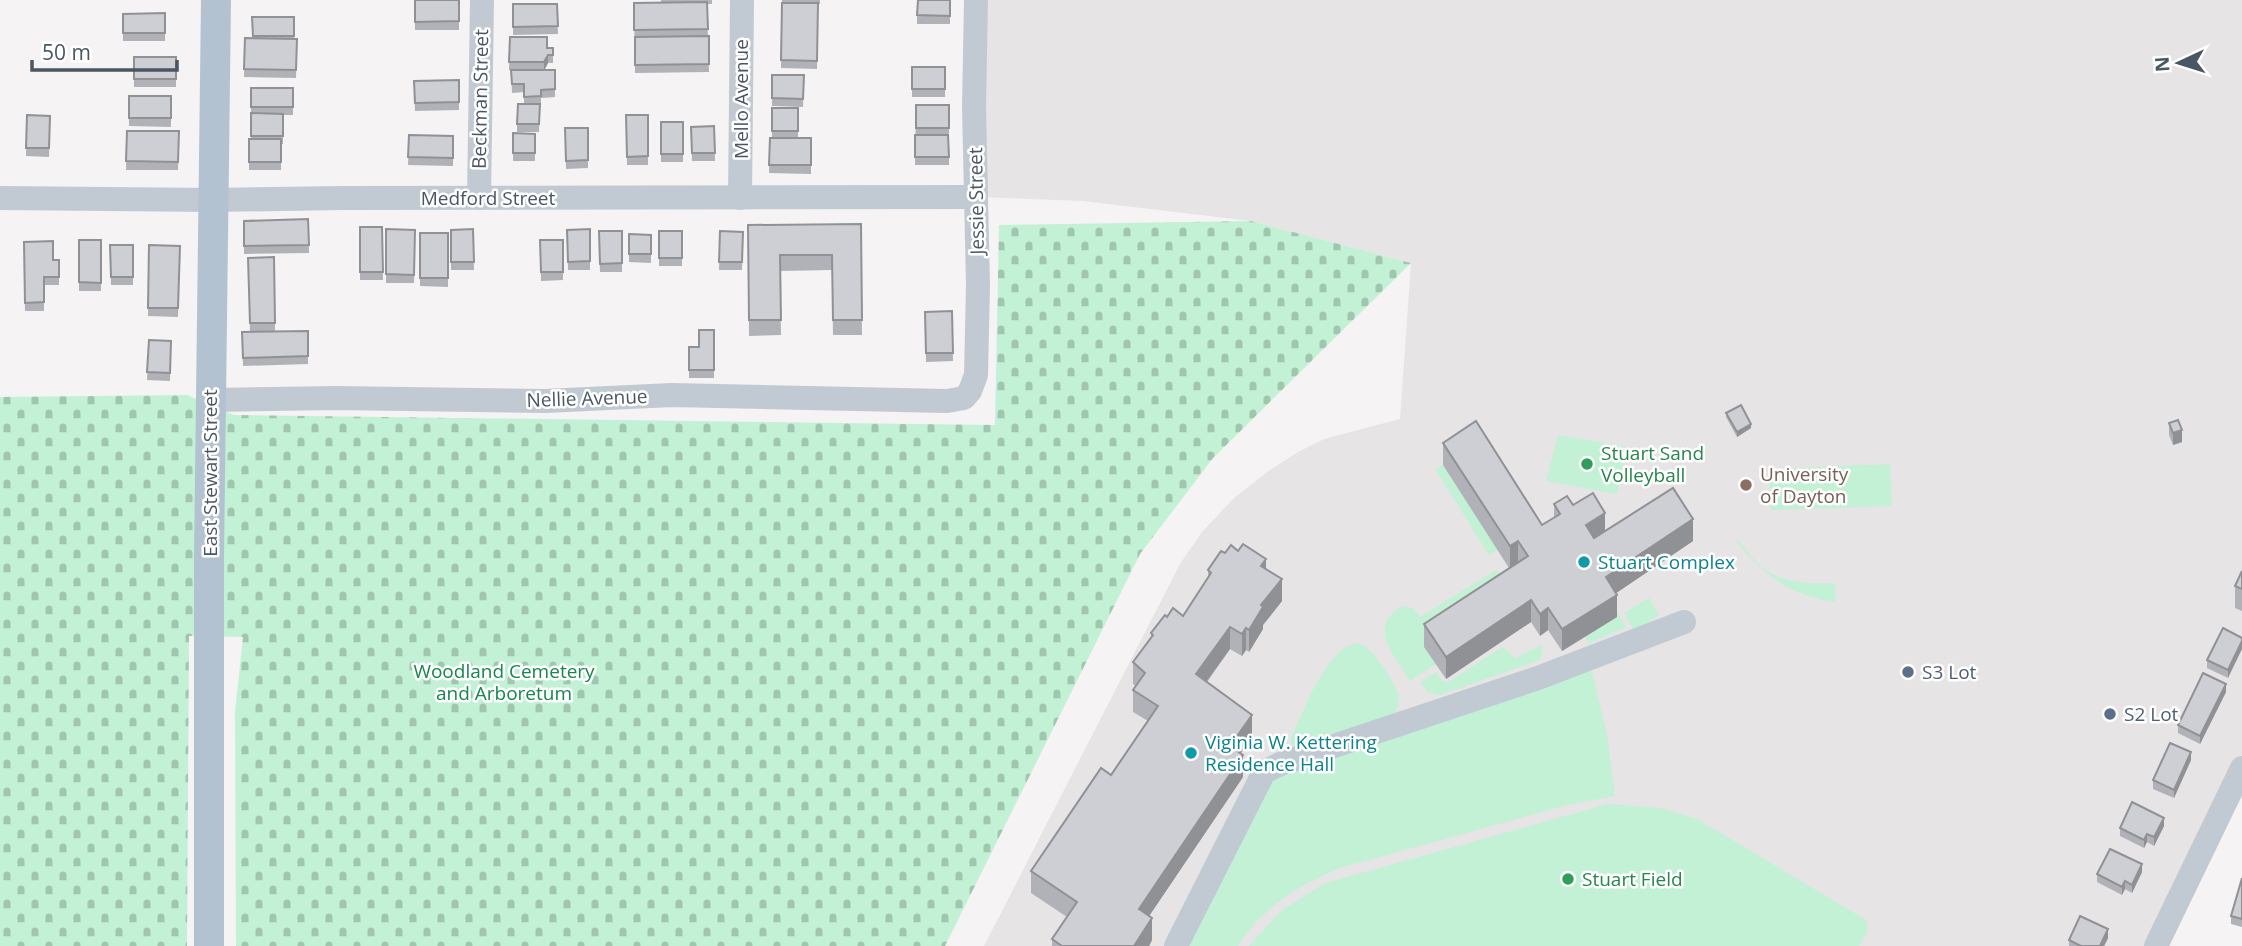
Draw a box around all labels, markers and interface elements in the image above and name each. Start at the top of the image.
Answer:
scale bar [32,28,177,72]
north arrow [2144,28,2214,98]
street label: Beckman Street [466,29,494,169]
text: 50 m [42,38,91,66]
street label: Mello Avenue [728,39,754,159]
text: N [2149,56,2176,73]
street label: Jessie Street [962,147,990,257]
street label: Medford Street [421,185,556,211]
street label: Nellie Avenue [526,383,648,413]
street label: East Stewart Street [197,389,223,557]
place label: Stuart Sand Volleyball [1601,440,1704,488]
marker: Stuart Sand Volleyball [1579,456,1595,472]
place label: University of Dayton [1760,461,1849,509]
marker: University of Dayton [1738,477,1754,493]
place label: Stuart Complex [1598,549,1735,575]
marker: Stuart Complex [1576,554,1592,570]
park label: Woodland Cemetery and Arboretum [413,658,595,706]
place label: S3 Lot [1922,659,1977,685]
marker: S3 Lot [1900,664,1916,680]
place label: S2 Lot [2124,701,2179,727]
marker: S2 Lot [2102,706,2118,722]
place label: Viginia W. Kettering Residence Hall [1205,729,1377,777]
marker: Viginia W. Kettering Residence Hall [1183,745,1199,761]
place label: Stuart Field [1582,866,1683,892]
marker: Stuart Field [1560,871,1576,887]

